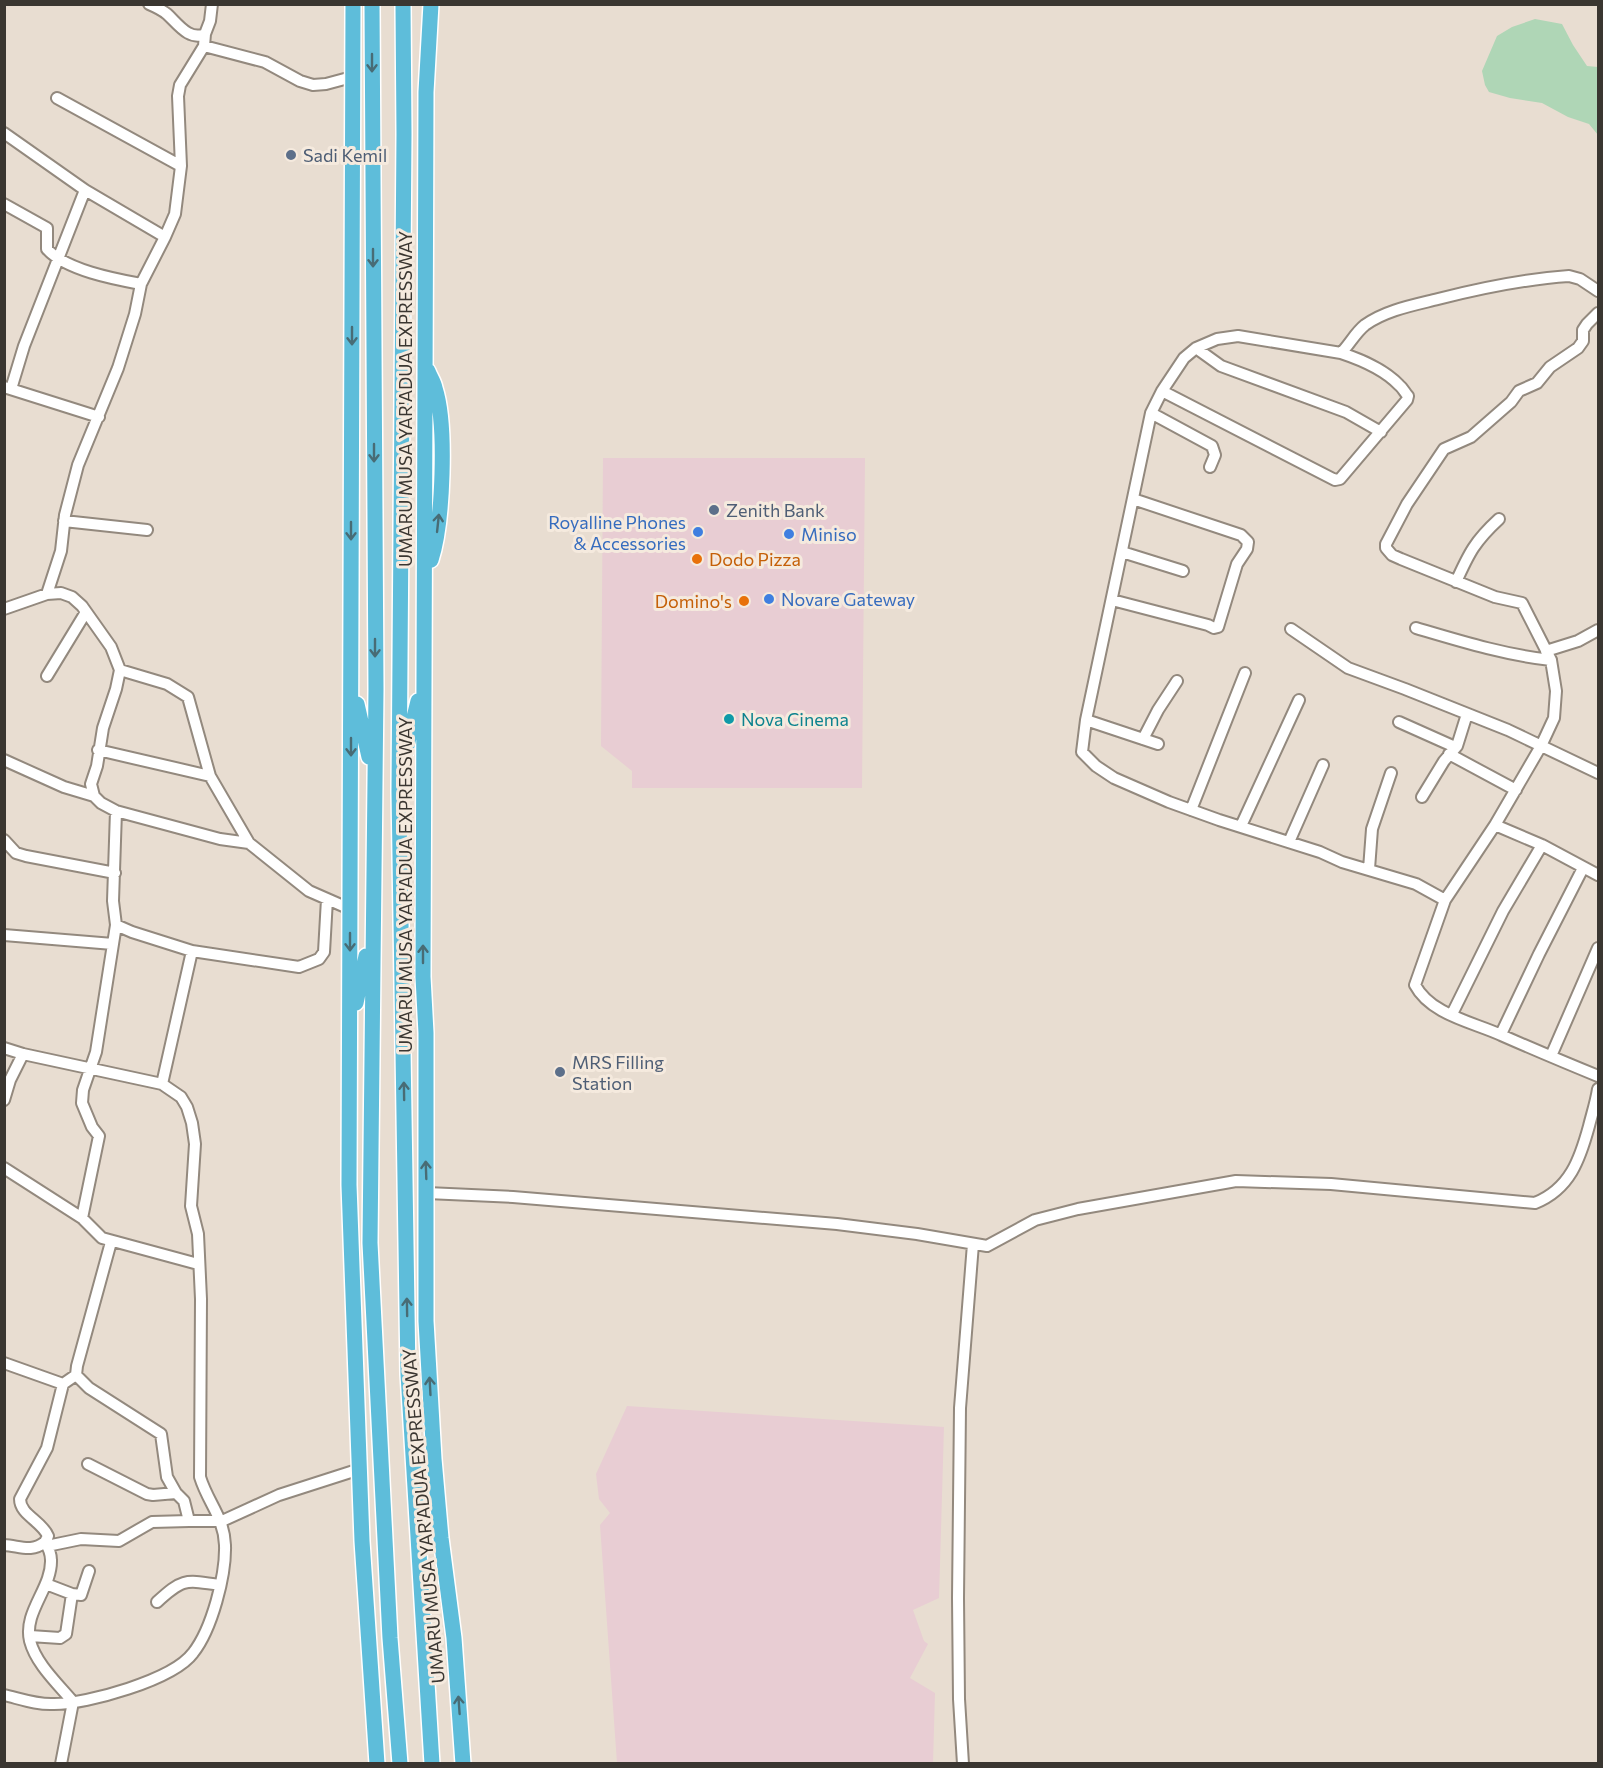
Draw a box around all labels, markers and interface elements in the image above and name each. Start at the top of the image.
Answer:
one-way arrow [366,52,378,72]
place label: Sadi Kemil [303,144,387,166]
marker: Sadi Kemil [284,148,298,162]
street label: UMARU MUSA YAR'ADUA EXPRESSWAY [394,231,416,567]
one-way arrow [367,247,379,267]
one-way arrow [346,325,358,345]
one-way arrow [369,442,380,462]
place label: Zenith Bank [726,499,825,521]
marker: Zenith Bank [707,503,721,517]
place label: Royalline Phones & Accessories [548,511,686,554]
one-way arrow [433,514,444,534]
one-way arrow [345,520,357,540]
place label: Miniso [801,523,857,545]
marker: Royalline Phones & Accessories [691,525,705,539]
marker: Miniso [782,527,796,541]
place label: Dodo Pizza [709,548,801,570]
marker: Dodo Pizza [690,552,704,566]
place label: Novare Gateway [781,588,915,610]
place label: Domino's [655,590,732,612]
marker: Novare Gateway [762,592,776,606]
marker: Domino's [737,594,751,608]
one-way arrow [370,637,381,657]
place label: Nova Cinema [741,708,849,730]
marker: Nova Cinema [722,712,736,726]
street label: UMARU MUSA YAR'ADUA EXPRESSWAY [394,717,416,1053]
one-way arrow [345,736,357,756]
one-way arrow [344,931,356,951]
one-way arrow [417,944,429,964]
place label: MRS Filling Station [572,1051,664,1094]
marker: MRS Filling Station [553,1065,567,1079]
one-way arrow [398,1081,409,1101]
one-way arrow [420,1160,432,1180]
one-way arrow [401,1297,413,1317]
street label: UMARU MUSA YAR'ADUA EXPRESSWAY [397,1347,449,1684]
one-way arrow [424,1376,435,1396]
one-way arrow [453,1696,464,1716]

